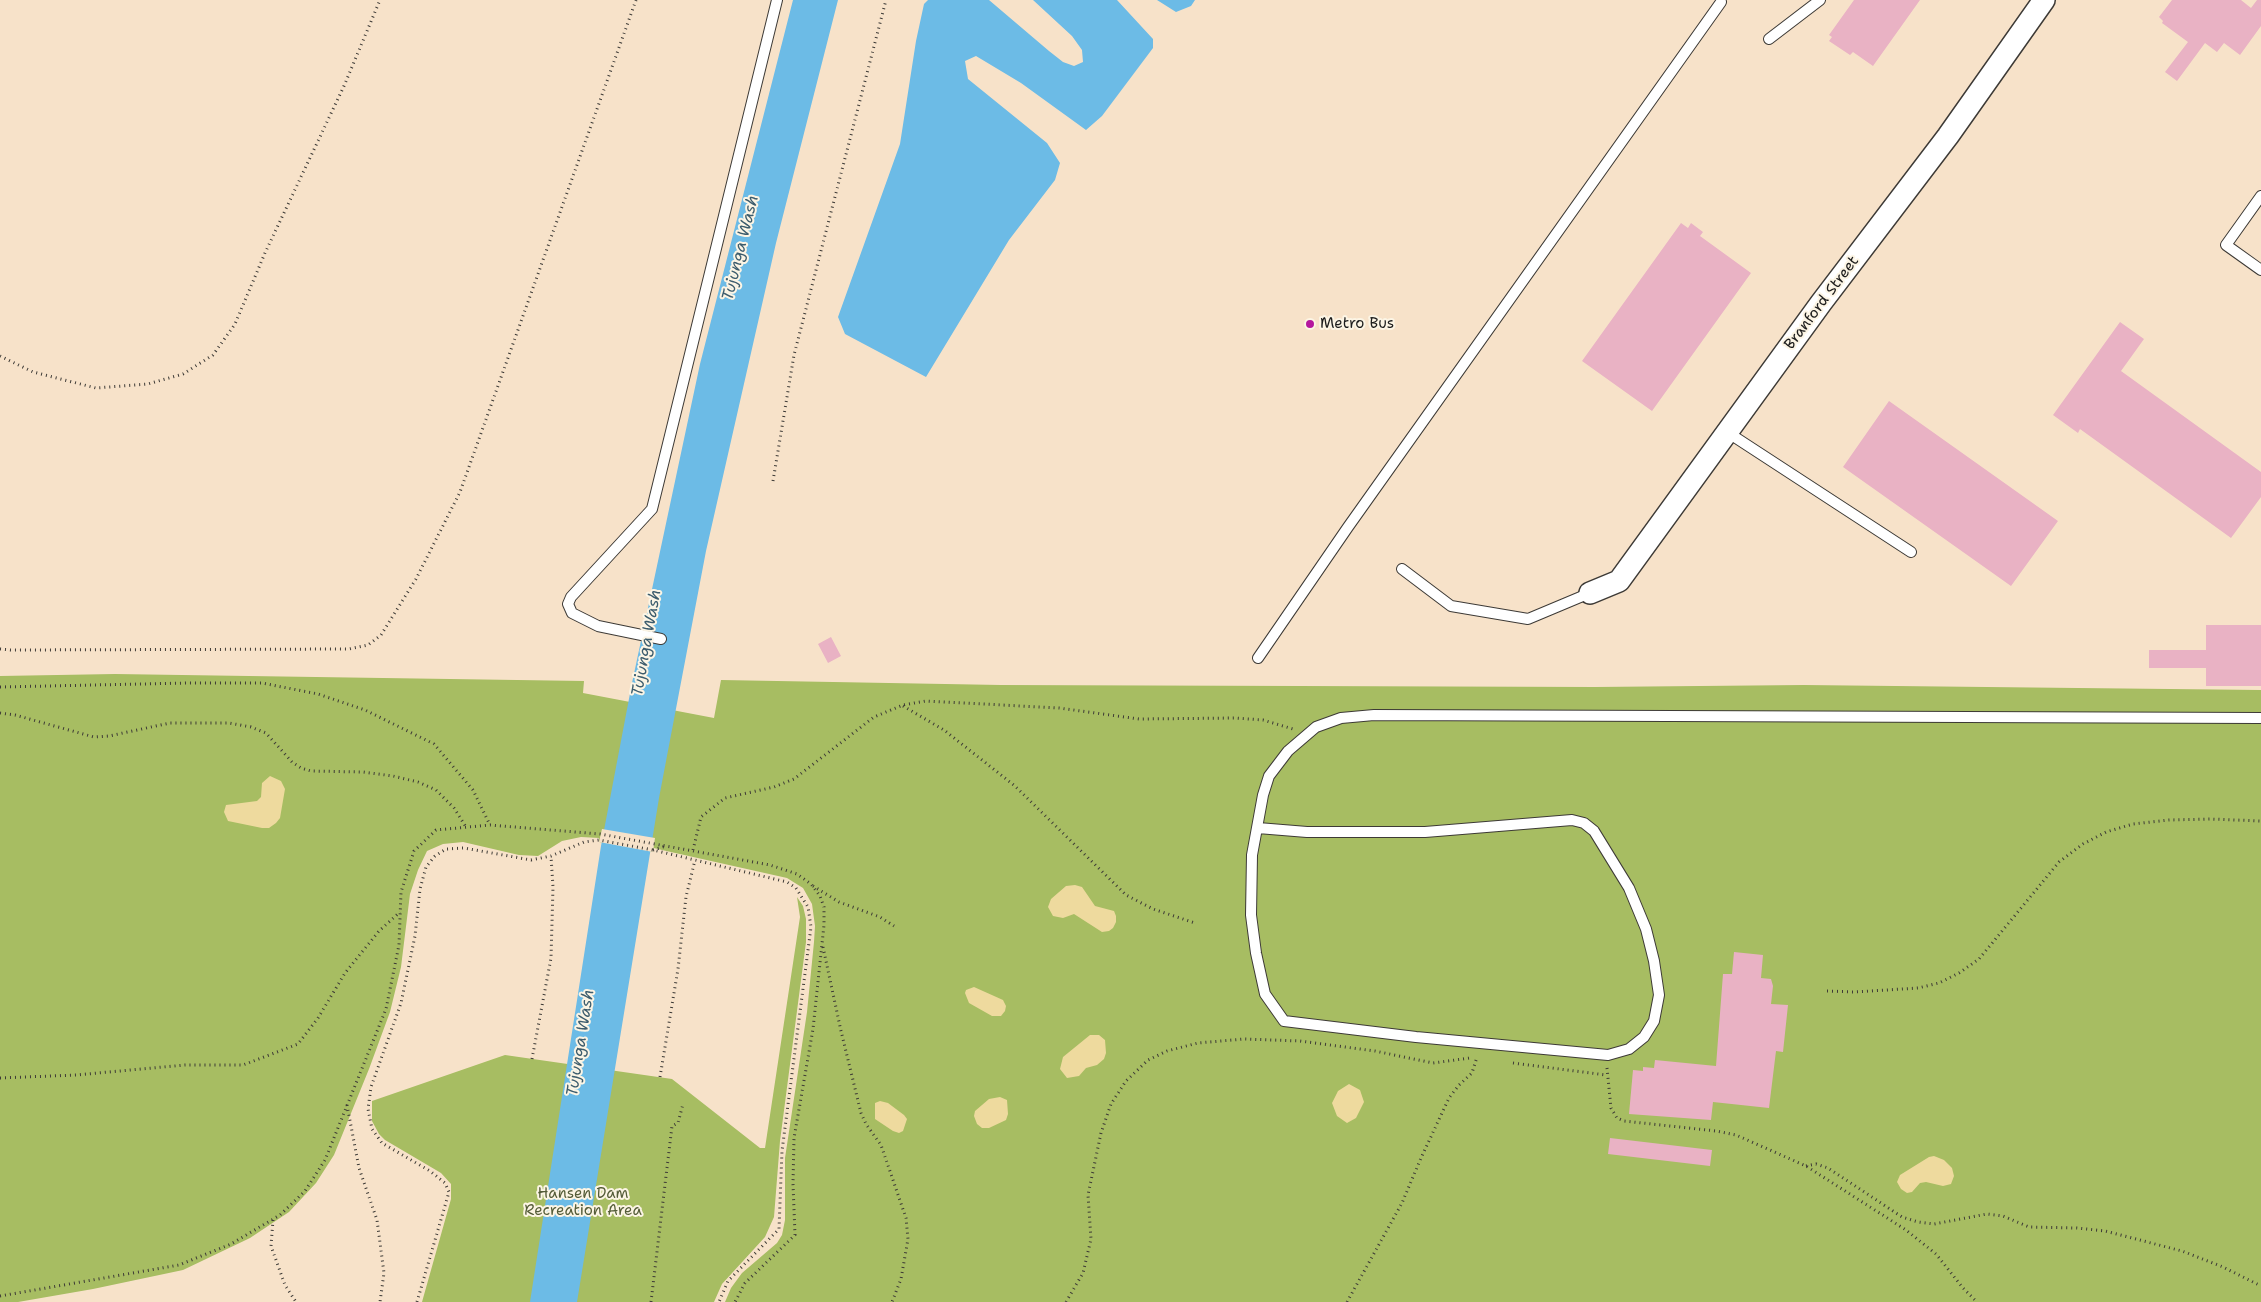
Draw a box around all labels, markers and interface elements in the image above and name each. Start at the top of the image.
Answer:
water label: Tujunga Wash [719,193,763,303]
street label: Branford Street [1781,253,1863,353]
place label: Metro Bus [1320,315,1394,333]
marker: Metro Bus [1304,318,1316,330]
water label: Tujunga Wash [628,588,666,698]
water label: Tujunga Wash [563,988,599,1098]
park label: Hansen Dam Recreation Area [524,1185,642,1220]

